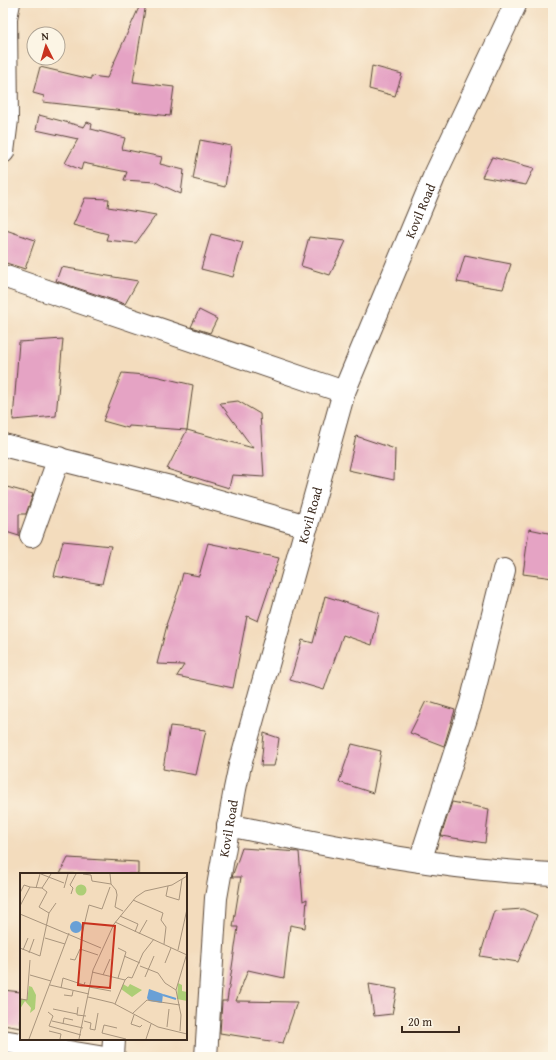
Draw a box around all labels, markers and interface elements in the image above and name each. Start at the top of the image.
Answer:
north arrow [26,26,66,66]
text: N [41,28,50,44]
street label: Kovil Road [400,181,440,242]
street label: Kovil Road [293,485,327,546]
street label: Kovil Road [214,798,243,859]
inset map [20,873,187,1040]
scale bar [402,1008,459,1034]
text: 20 m [408,1013,432,1030]

